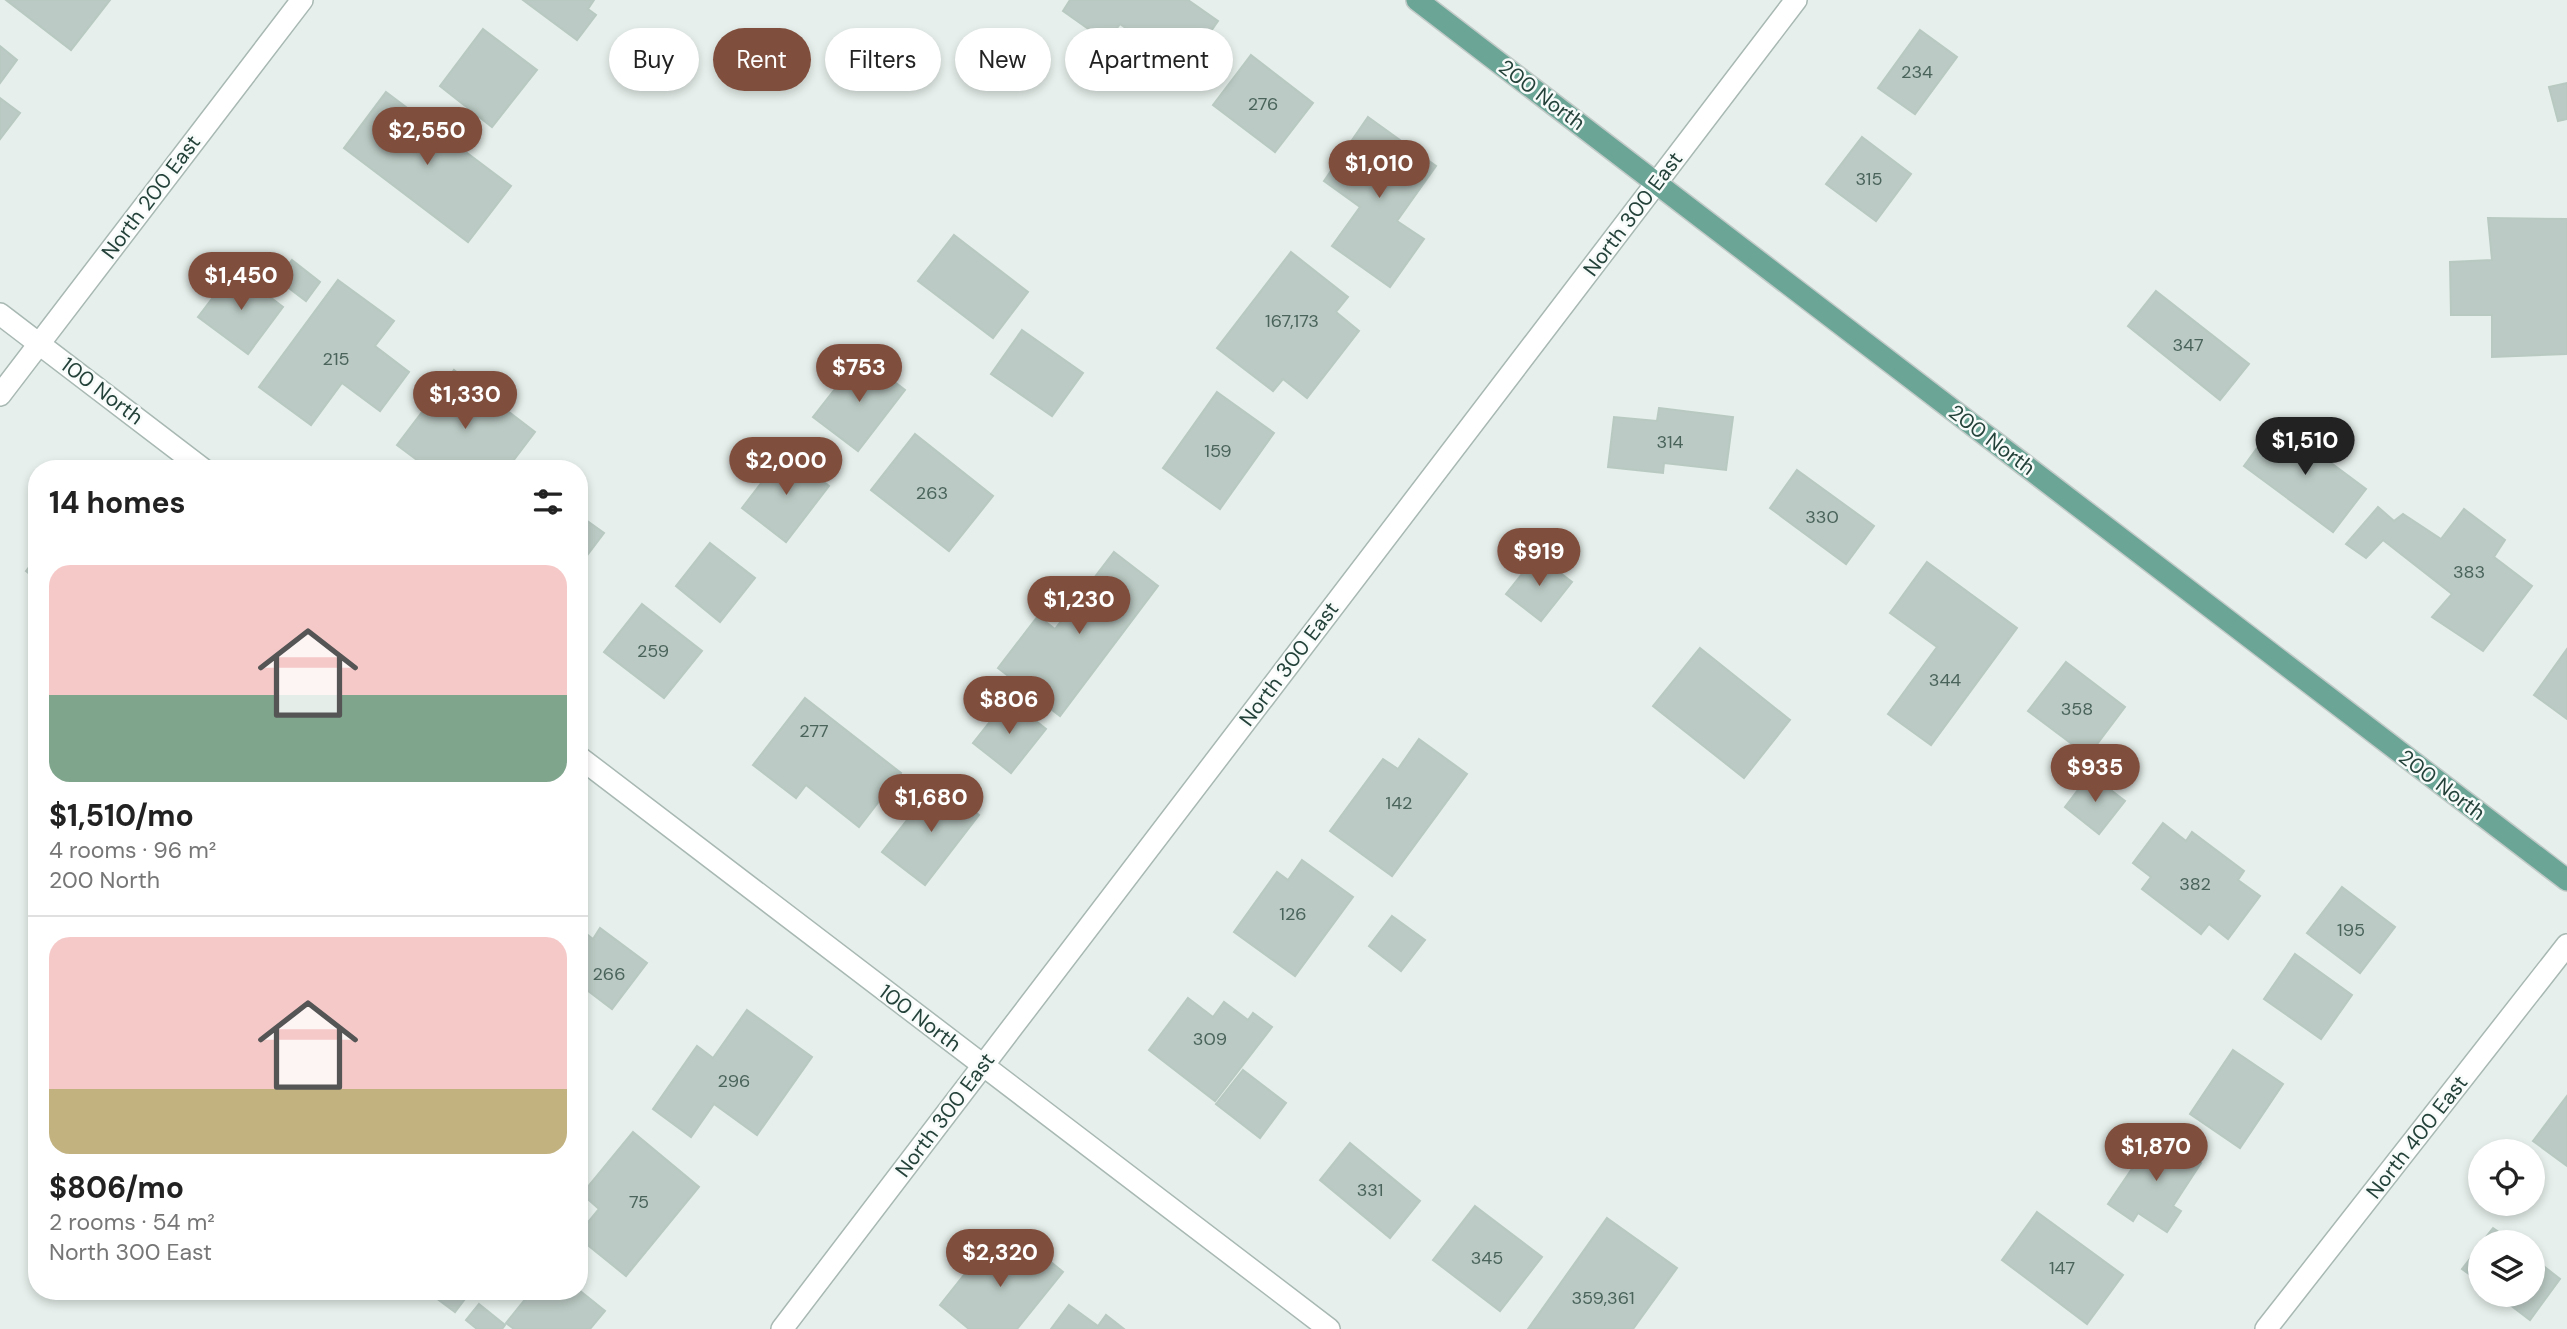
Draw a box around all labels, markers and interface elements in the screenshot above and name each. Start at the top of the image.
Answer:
chip: Buy [609,28,699,91]
chip: Rent [713,28,811,91]
chip: Filters [825,28,941,91]
chip: New [955,28,1051,91]
chip: Apartment [1065,28,1233,91]
street label: 200 North [1493,53,1591,137]
house number: 234 [1901,60,1933,84]
house number: 276 [1248,92,1278,116]
pin: $2,550 [370,108,484,167]
text: $2,550 [388,115,466,145]
street label: North 200 East [95,129,207,265]
pin: $1,010 [1322,140,1436,200]
street label: North 300 East [1577,146,1689,282]
text: $1,010 [1345,148,1413,178]
house number: 315 [1856,167,1882,191]
pin: $1,450 [184,252,298,312]
text: $1,450 [204,260,278,290]
house number: 167,173 [1265,309,1319,333]
house number: 347 [2172,333,2204,357]
pin: $753 [818,344,900,404]
house number: 215 [323,347,349,371]
street label: 100 North [55,351,149,431]
text: $753 [832,352,886,382]
pin: $1,330 [408,372,522,431]
text: $1,330 [429,379,501,409]
street label: 200 North [1943,398,2041,482]
pin: $1,510 [2248,418,2362,477]
text: $1,510 [2272,425,2338,455]
house number: 314 [1657,430,1684,454]
pin: $2,000 [729,438,843,497]
house number: 159 [1204,439,1232,463]
text: $2,000 [745,445,827,475]
house number: 263 [916,481,948,505]
text: 14 homes [49,483,186,522]
icon: filters [529,483,567,521]
house number: 330 [1805,505,1839,529]
pin: $919 [1498,528,1580,588]
text: $919 [1513,536,1565,566]
house number: 383 [2453,560,2485,584]
pin: $1,230 [1022,576,1136,636]
text: $1,230 [1043,584,1115,614]
street label: North 300 East [1233,596,1345,732]
icon: home [245,610,371,736]
house number: 259 [637,639,669,663]
house number: 344 [1929,668,1961,692]
pin: $806 [968,676,1050,736]
text: $806 [979,684,1039,714]
house number: 358 [2061,697,2093,721]
house number: 277 [799,719,829,743]
street label: 200 North [2393,743,2491,827]
pin: $935 [2054,744,2136,804]
text: $935 [2067,752,2123,782]
pin: $1,680 [874,774,988,834]
text: $1,680 [894,782,968,812]
house number: 142 [1386,791,1412,815]
text: $1,510/mo [49,796,194,835]
text: 4 rooms · 96 m² [49,835,216,865]
text: 200 North [49,865,160,895]
house number: 382 [2179,872,2211,896]
house number: 126 [1279,902,1307,926]
house number: 195 [2337,918,2365,942]
house number: 266 [593,962,625,986]
street label: 100 North [873,978,967,1058]
icon: home [245,982,371,1108]
house number: 309 [1193,1027,1227,1051]
street label: North 300 East [889,1047,1001,1183]
house number: 296 [718,1069,750,1093]
street label: North 400 East [2360,1070,2474,1204]
pin: $1,870 [2099,1124,2213,1183]
text: $1,870 [2121,1131,2191,1161]
map controls [2468,1139,2545,1307]
button: locate [2468,1139,2545,1216]
text: $806/mo [49,1168,184,1207]
house number: 331 [1357,1178,1383,1202]
house number: 75 [629,1190,649,1214]
text: 2 rooms · 54 m² [49,1207,215,1237]
pin: $2,320 [943,1230,1057,1289]
button: layers [2468,1230,2545,1307]
text: North 300 East [49,1237,212,1267]
text: $2,320 [962,1237,1038,1267]
house number: 345 [1471,1246,1503,1270]
house number: 147 [2049,1256,2075,1280]
house number: 359,361 [1571,1286,1635,1310]

